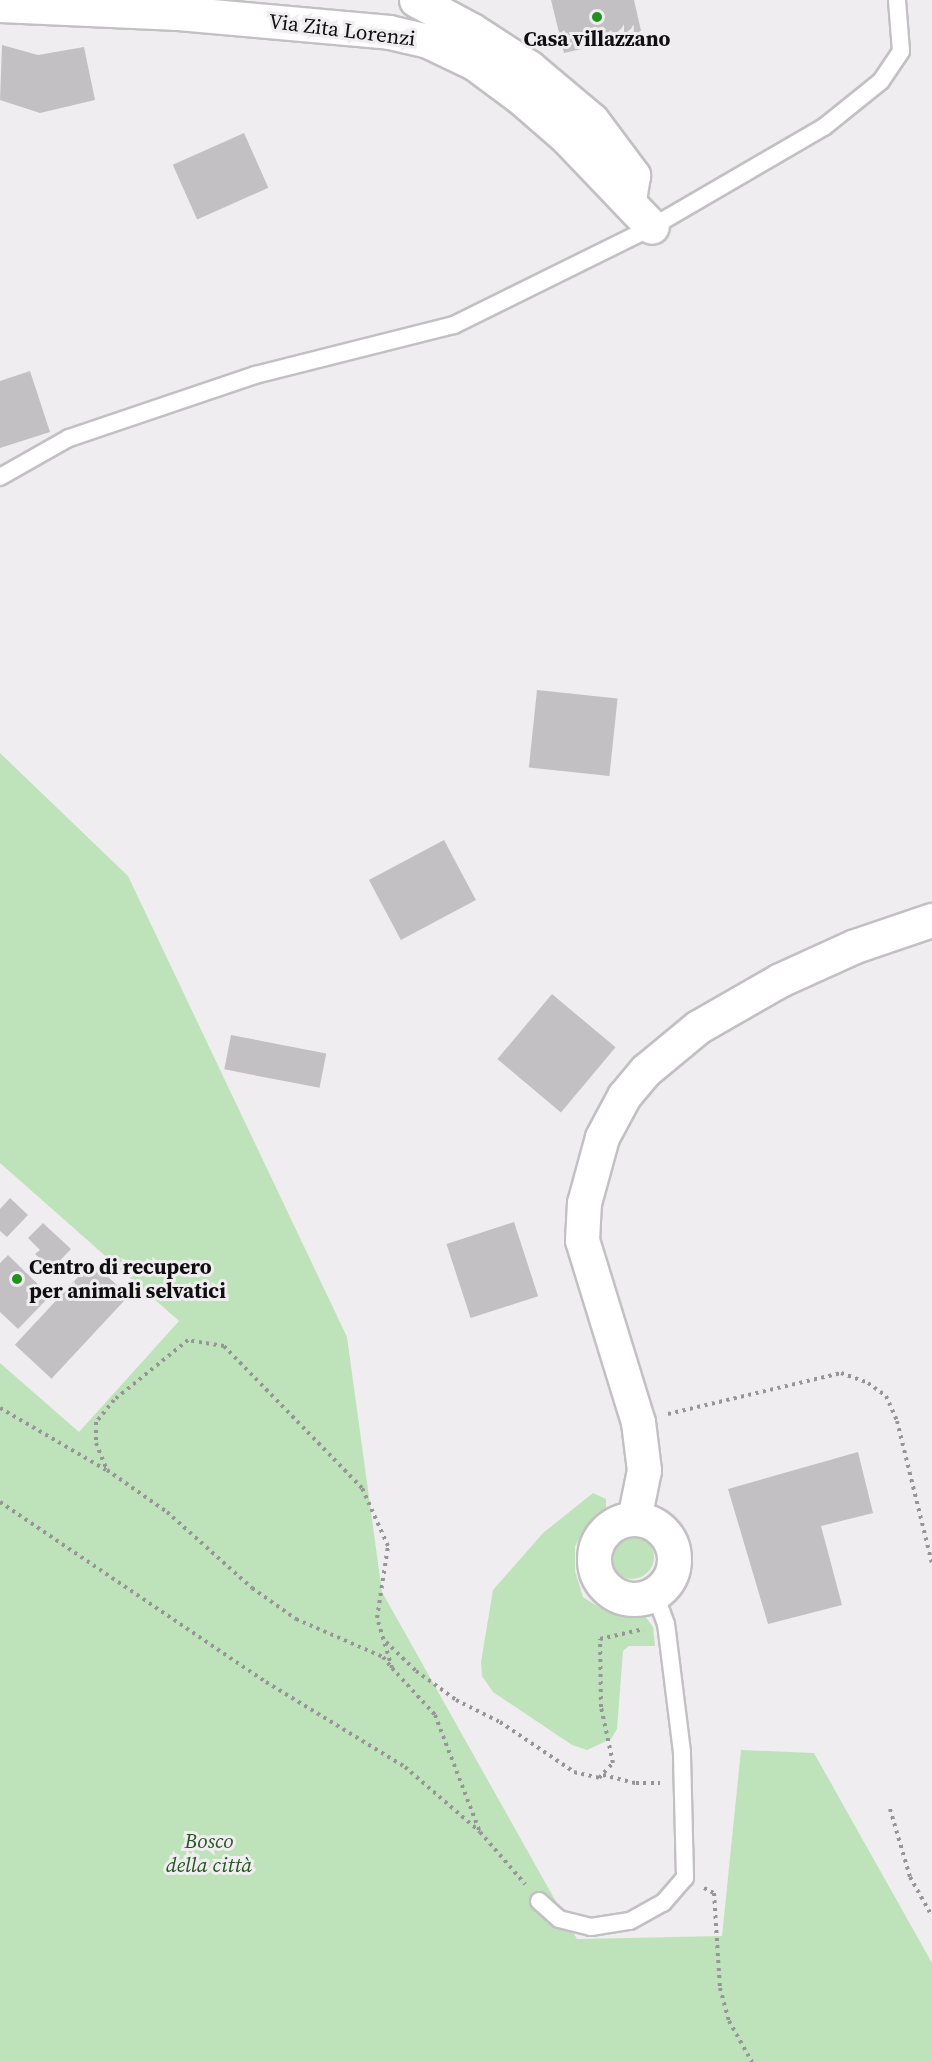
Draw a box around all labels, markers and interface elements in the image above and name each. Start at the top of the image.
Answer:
street label: Via Zita Lorenzi [267,9,417,51]
marker: Casa villazzano [590,10,604,24]
place label: Casa villazzano [524,26,670,52]
place label: Centro di recupero per animali selvatici [29,1254,226,1304]
marker: Centro di recupero per animali selvatici [10,1272,24,1286]
park label: Bosco della città [166,1828,252,1878]

